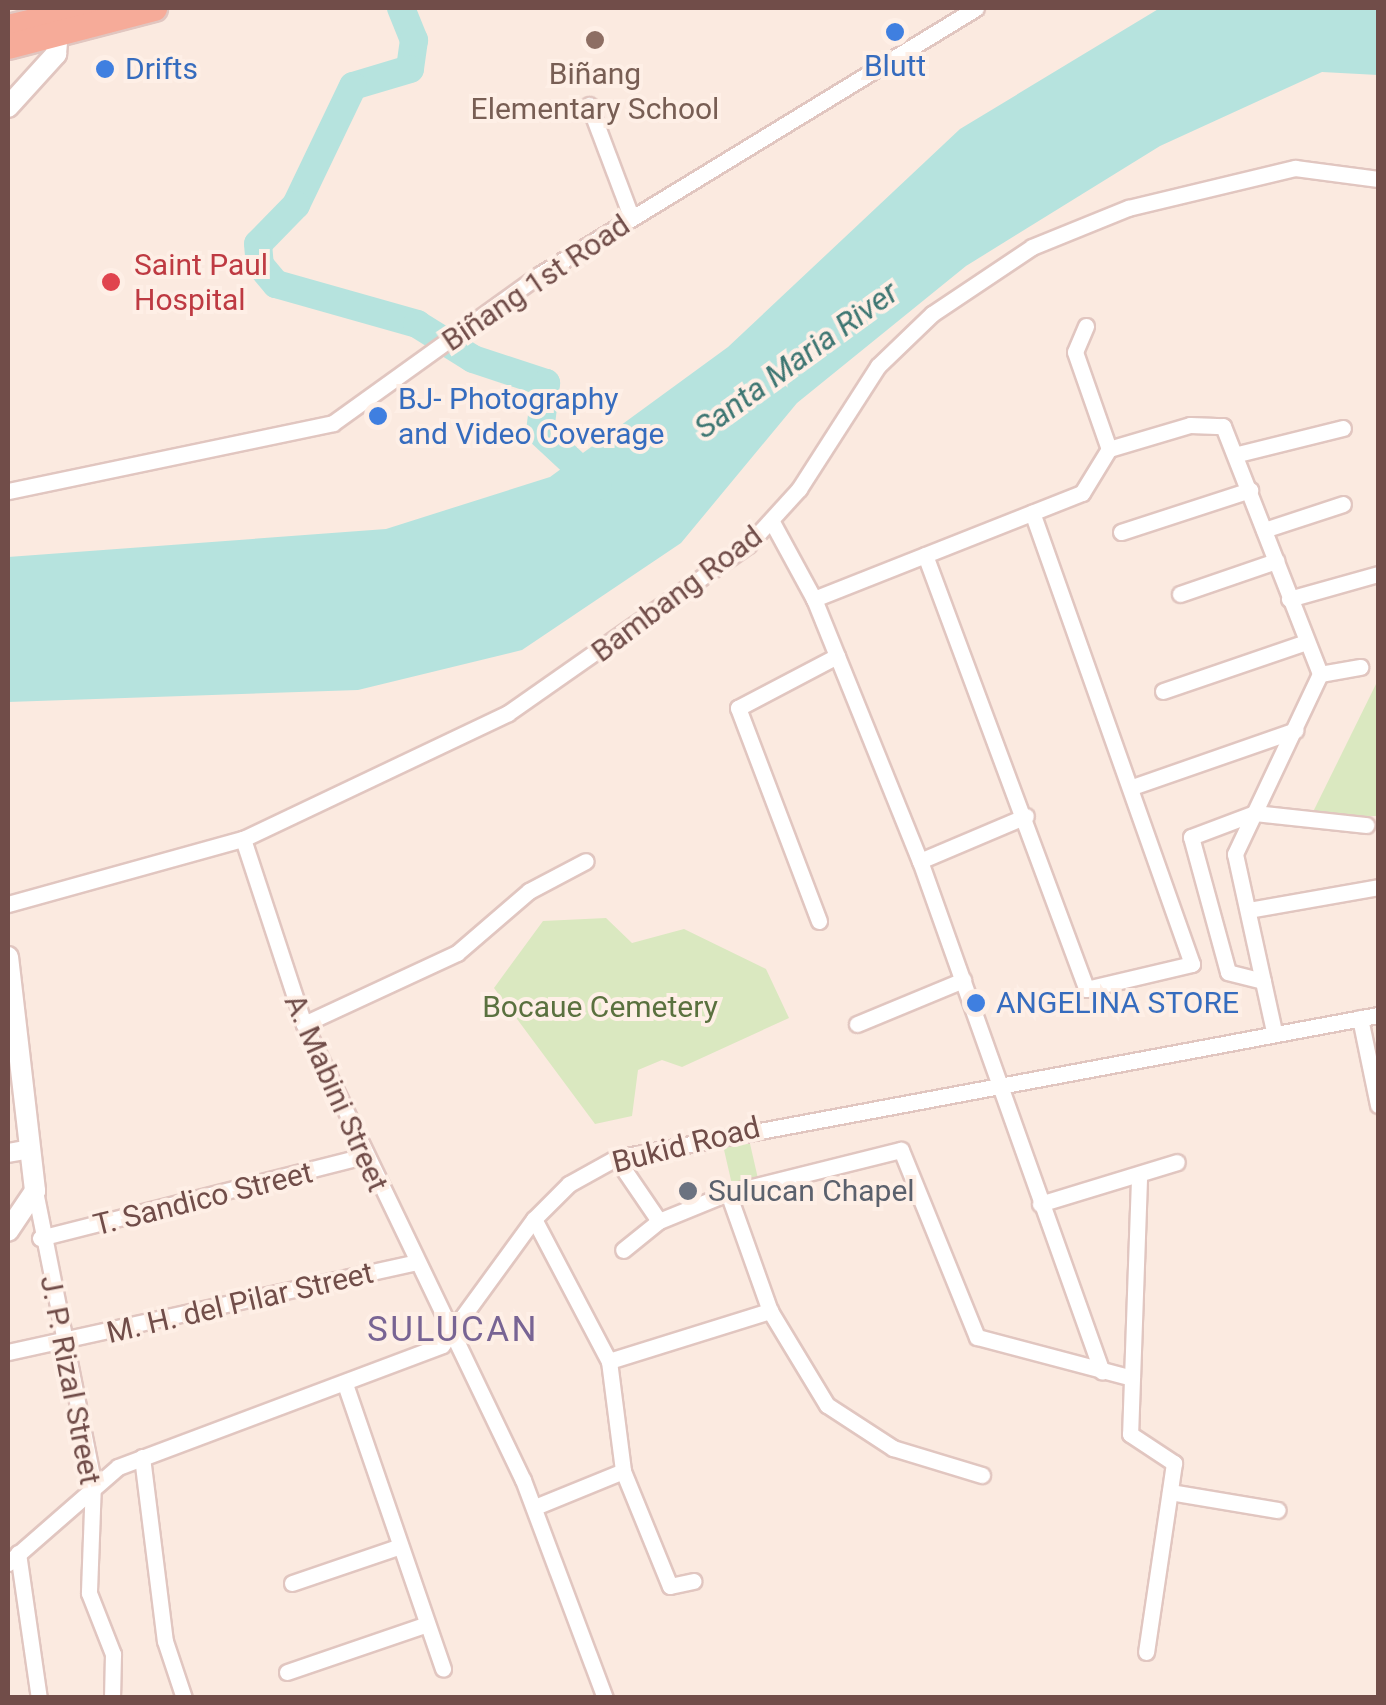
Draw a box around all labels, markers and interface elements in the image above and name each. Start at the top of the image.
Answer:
marker: Blutt [884,21,906,43]
marker: Biñang Elementary School [584,29,606,51]
place label: Blutt [864,48,926,84]
place label: Drifts [125,51,198,87]
place label: Biñang Elementary School [471,56,719,126]
marker: Drifts [94,58,116,80]
street label: Biñang 1st Road [436,207,636,359]
place label: Saint Paul Hospital [134,247,268,318]
marker: Saint Paul Hospital [98,269,124,295]
water label: Santa Maria River [687,273,905,447]
place label: BJ- Photography and Video Coverage [398,381,664,452]
marker: BJ- Photography and Video Coverage [367,405,389,427]
street label: Bambang Road [585,518,769,670]
place label: ANGELINA STORE [996,985,1239,1021]
street label: A. Mabini Street [276,989,396,1197]
park label: Bocaue Cemetery [482,989,718,1025]
marker: ANGELINA STORE [965,992,987,1014]
street label: Bukid Road [608,1109,764,1181]
street label: T. Sandico Street [90,1154,316,1244]
place label: Sulucan Chapel [708,1173,915,1209]
marker: Sulucan Chapel [677,1180,699,1202]
street label: M. H. del Pilar Street [103,1255,377,1351]
street label: J. P. Rizal Street [32,1272,108,1488]
district label: SULUCAN [367,1309,539,1351]

